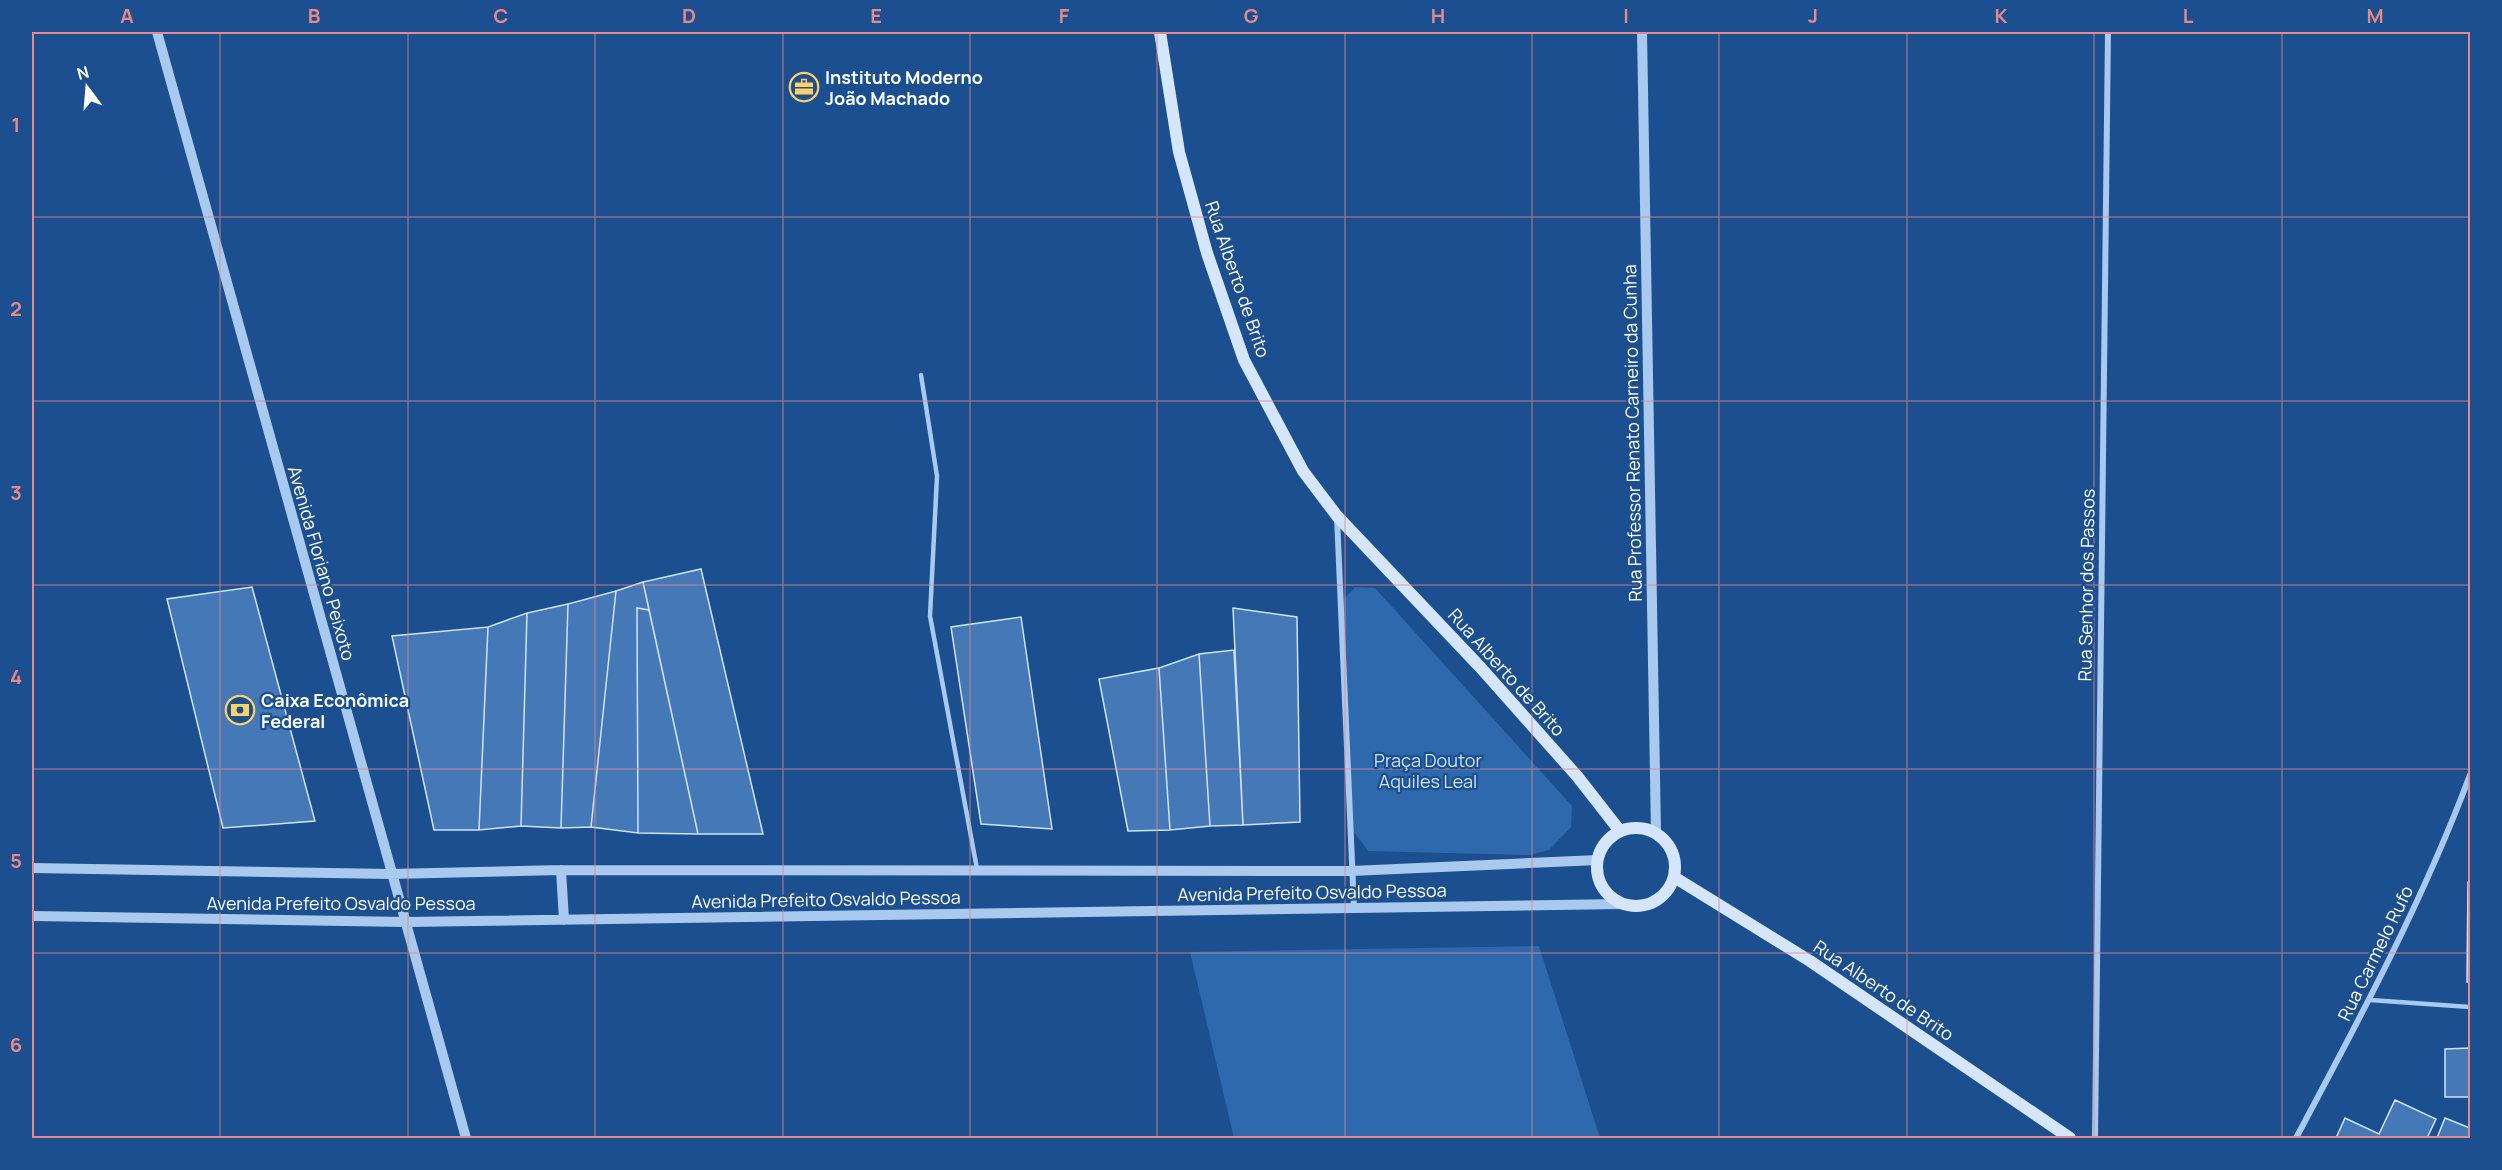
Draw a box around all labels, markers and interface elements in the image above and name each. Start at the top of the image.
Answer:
text: A [120,2,134,29]
text: B [308,2,321,29]
text: C [494,2,508,29]
text: D [682,2,696,29]
text: E [870,2,882,29]
text: F [1059,2,1070,29]
text: G [1244,2,1259,29]
text: H [1431,2,1445,29]
text: I [1623,2,1629,29]
text: J [1808,2,1818,29]
text: K [1995,2,2008,29]
text: L [2183,2,2194,29]
text: M [2366,2,2384,29]
north arrow [57,57,117,117]
text: N [74,60,91,85]
place label: Instituto Moderno João Machado [825,65,983,110]
office icon: Instituto Moderno João Machado [788,71,820,103]
text: 1 [12,111,20,138]
street label: Rua Alberto de Brito [1200,198,1276,360]
street label: Rua Professor Renato Carneiro da Cunha [1617,264,1647,602]
text: 2 [10,295,22,322]
street label: Avenida Floriano Peixoto [283,463,361,663]
text: 3 [10,479,22,506]
street label: Rua Senhor dos Passos [2072,488,2100,682]
street label: Rua Alberto de Brito [1443,603,1571,741]
text: 4 [10,663,22,690]
place label: Caixa Econômica Federal [261,688,409,733]
bank icon: Caixa Econômica Federal [224,694,256,726]
park label: Praça Doutor Aquiles Leal [1374,748,1482,793]
text: 5 [10,847,22,874]
street label: Avenida Prefeito Osvaldo Pessoa [1177,878,1447,906]
street label: Rua Carmelo Rufo [2332,881,2418,1025]
street label: Avenida Prefeito Osvaldo Pessoa [691,885,961,913]
street label: Avenida Prefeito Osvaldo Pessoa [206,891,476,915]
street label: Rua Alberto de Brito [1809,934,1959,1046]
text: 6 [10,1031,22,1058]

